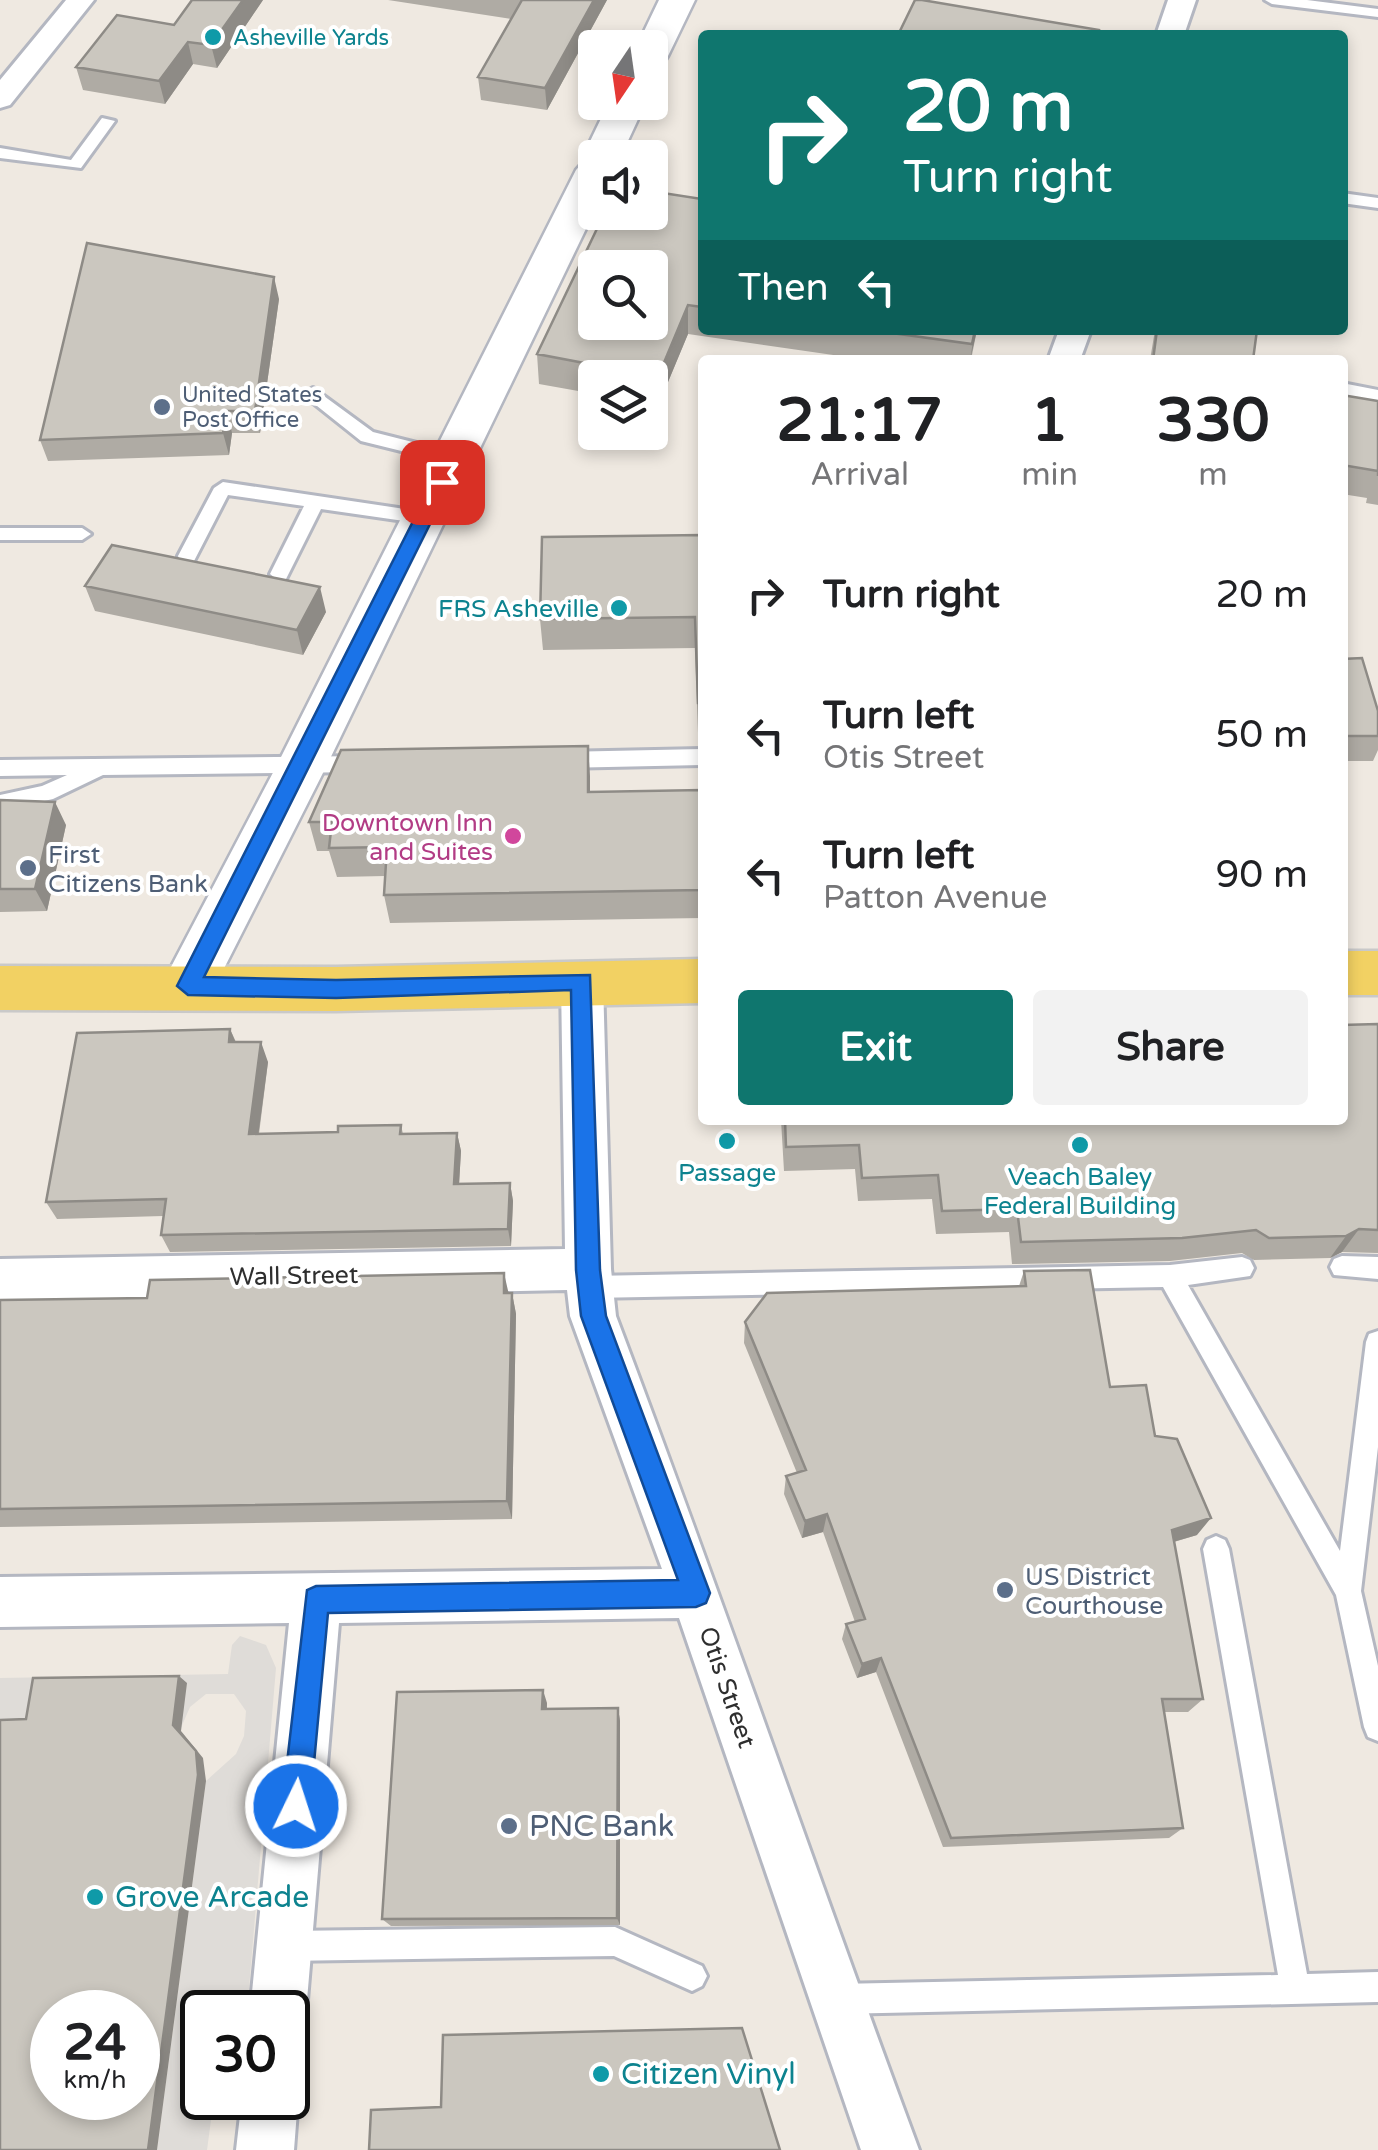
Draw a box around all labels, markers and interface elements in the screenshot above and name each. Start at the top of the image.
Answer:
place label: Asheville Yards [233,25,389,51]
marker: Asheville Yards [202,26,224,48]
north arrow [578,30,668,120]
map controls [578,30,668,450]
text: 20 m [903,66,1073,150]
icon: right [738,70,868,200]
button: sound [578,140,668,230]
text: Turn right [903,151,1112,205]
button: search [578,250,668,340]
icon: left [849,260,904,315]
text: Then [738,265,829,311]
button: layers [578,360,668,450]
place label: United States Post Office [182,382,322,433]
text: 21:17 [776,385,943,457]
text: 1 [1031,385,1068,457]
text: 330 [1156,385,1270,457]
marker: United States Post Office [151,396,173,418]
pin [400,440,485,525]
icon: arrive [415,455,470,510]
text: Arrival [810,456,909,494]
text: min [1021,456,1078,494]
text: m [1198,456,1228,494]
icon: right [738,568,793,623]
text: Turn right [823,572,1000,618]
text: 20 m [1216,572,1308,618]
place label: FRS Asheville [438,594,599,624]
marker: FRS Asheville [608,597,630,619]
text: Turn left [823,693,974,739]
icon: left [738,708,793,763]
text: 50 m [1216,712,1308,758]
text: Otis Street [823,739,984,777]
place label: Downtown Inn and Suites [322,808,493,867]
marker: Downtown Inn and Suites [502,825,524,847]
text: Turn left [823,833,974,879]
place label: First Citizens Bank [48,840,208,899]
icon: left [738,848,793,903]
text: 90 m [1216,852,1308,898]
marker: First Citizens Bank [17,857,39,879]
text: Patton Avenue [823,879,1047,917]
button: Exit [738,990,1013,1105]
button: Share [1033,990,1308,1105]
marker: Passage [716,1130,738,1152]
marker: Veach Baley Federal Building [1069,1134,1091,1156]
place label: Passage [678,1158,776,1188]
place label: Veach Baley Federal Building [984,1162,1176,1221]
street label: Wall Street [229,1260,359,1292]
place label: US District Courthouse [1025,1562,1163,1621]
marker: US District Courthouse [994,1579,1016,1601]
street label: Otis Street [692,1623,762,1752]
position arrow [244,1754,348,1858]
place label: PNC Bank [529,1808,674,1845]
marker: PNC Bank [498,1815,520,1837]
place label: Grove Arcade [115,1879,309,1916]
marker: Grove Arcade [84,1886,106,1908]
speed limit sign: 30 [180,1990,310,2120]
text: 24 [64,2013,126,2073]
place label: Citizen Vinyl [621,2056,796,2093]
marker: Citizen Vinyl [590,2063,612,2085]
text: km/h [64,2065,126,2095]

